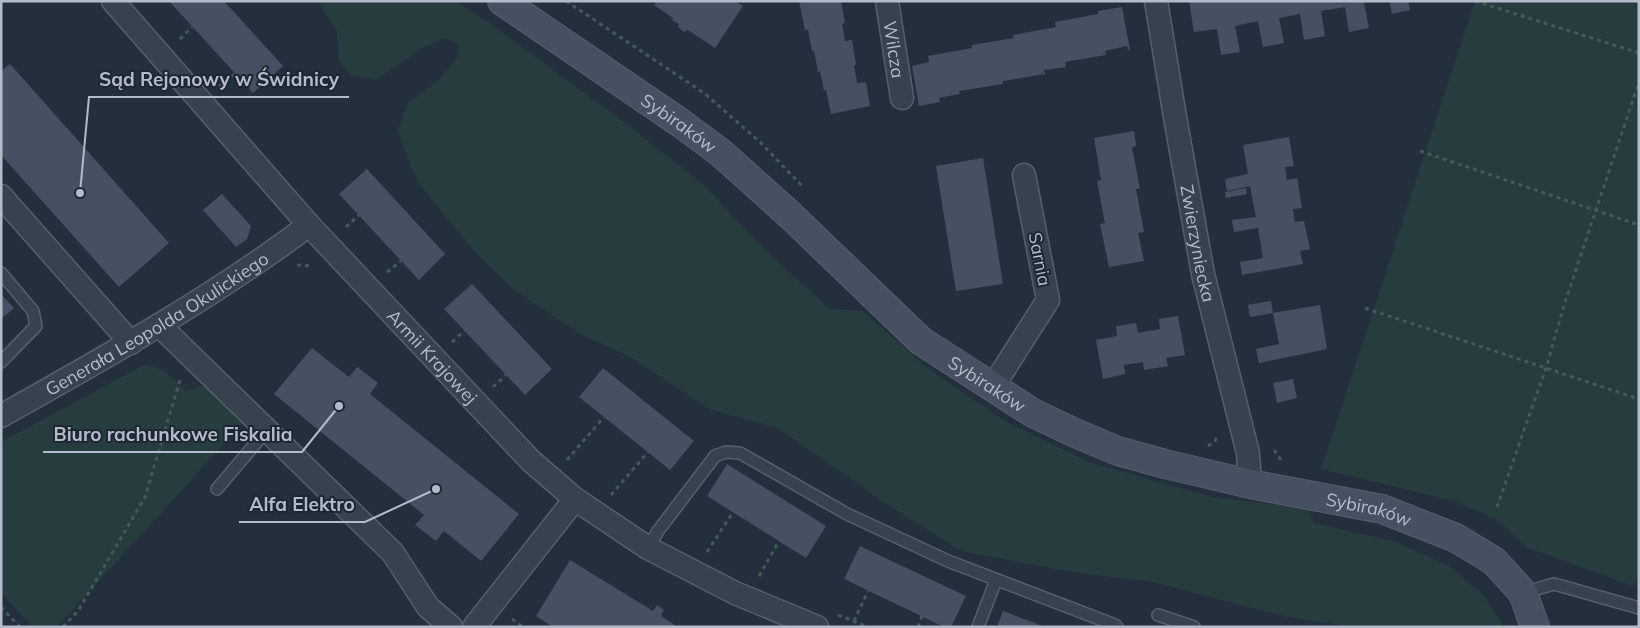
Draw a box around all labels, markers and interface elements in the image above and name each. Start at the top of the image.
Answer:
street label: Wilcza [879,19,910,80]
callout: Sąd Rejonowy w Świdnicy [89,63,349,97]
text: Sąd Rejonowy w Świdnicy [99,67,340,91]
street label: Sybiraków [637,88,722,158]
street label: Zwierzyniecka [1176,183,1221,304]
street label: Sarnia [1024,230,1056,288]
street label: Generała Leopolda Okulickiego [41,247,273,400]
street label: Armii Krajowej [383,304,483,409]
street label: Sybiraków [944,350,1031,417]
callout: Biuro rachunkowe Fiskalia [43,418,302,452]
text: Biuro rachunkowe Fiskalia [54,422,292,446]
street label: Sybiraków [1324,487,1415,531]
callout: Alfa Elektro [239,488,365,522]
text: Alfa Elektro [249,492,355,516]

